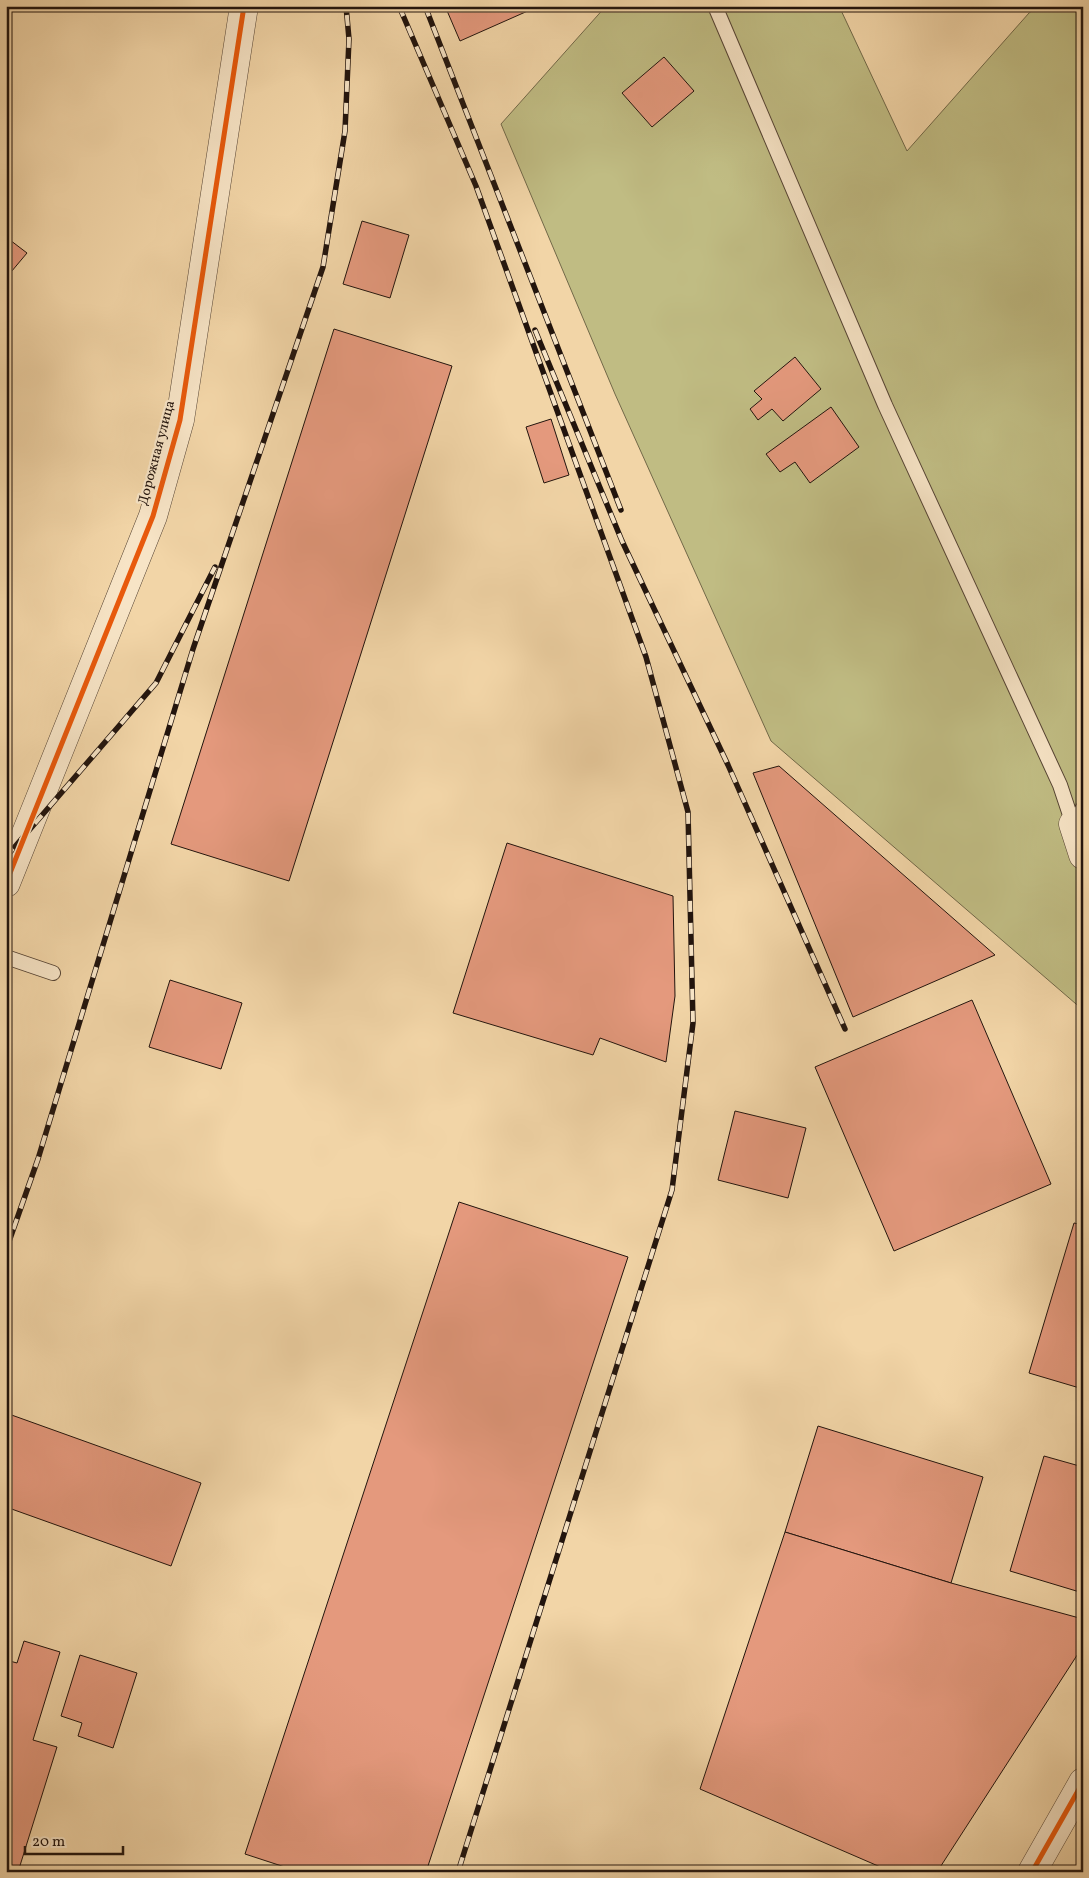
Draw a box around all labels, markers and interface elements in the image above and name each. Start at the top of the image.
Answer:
street label: Дорожная улица [134,398,180,508]
scale bar [25,1823,122,1855]
text: 20 m [32,1832,65,1853]

